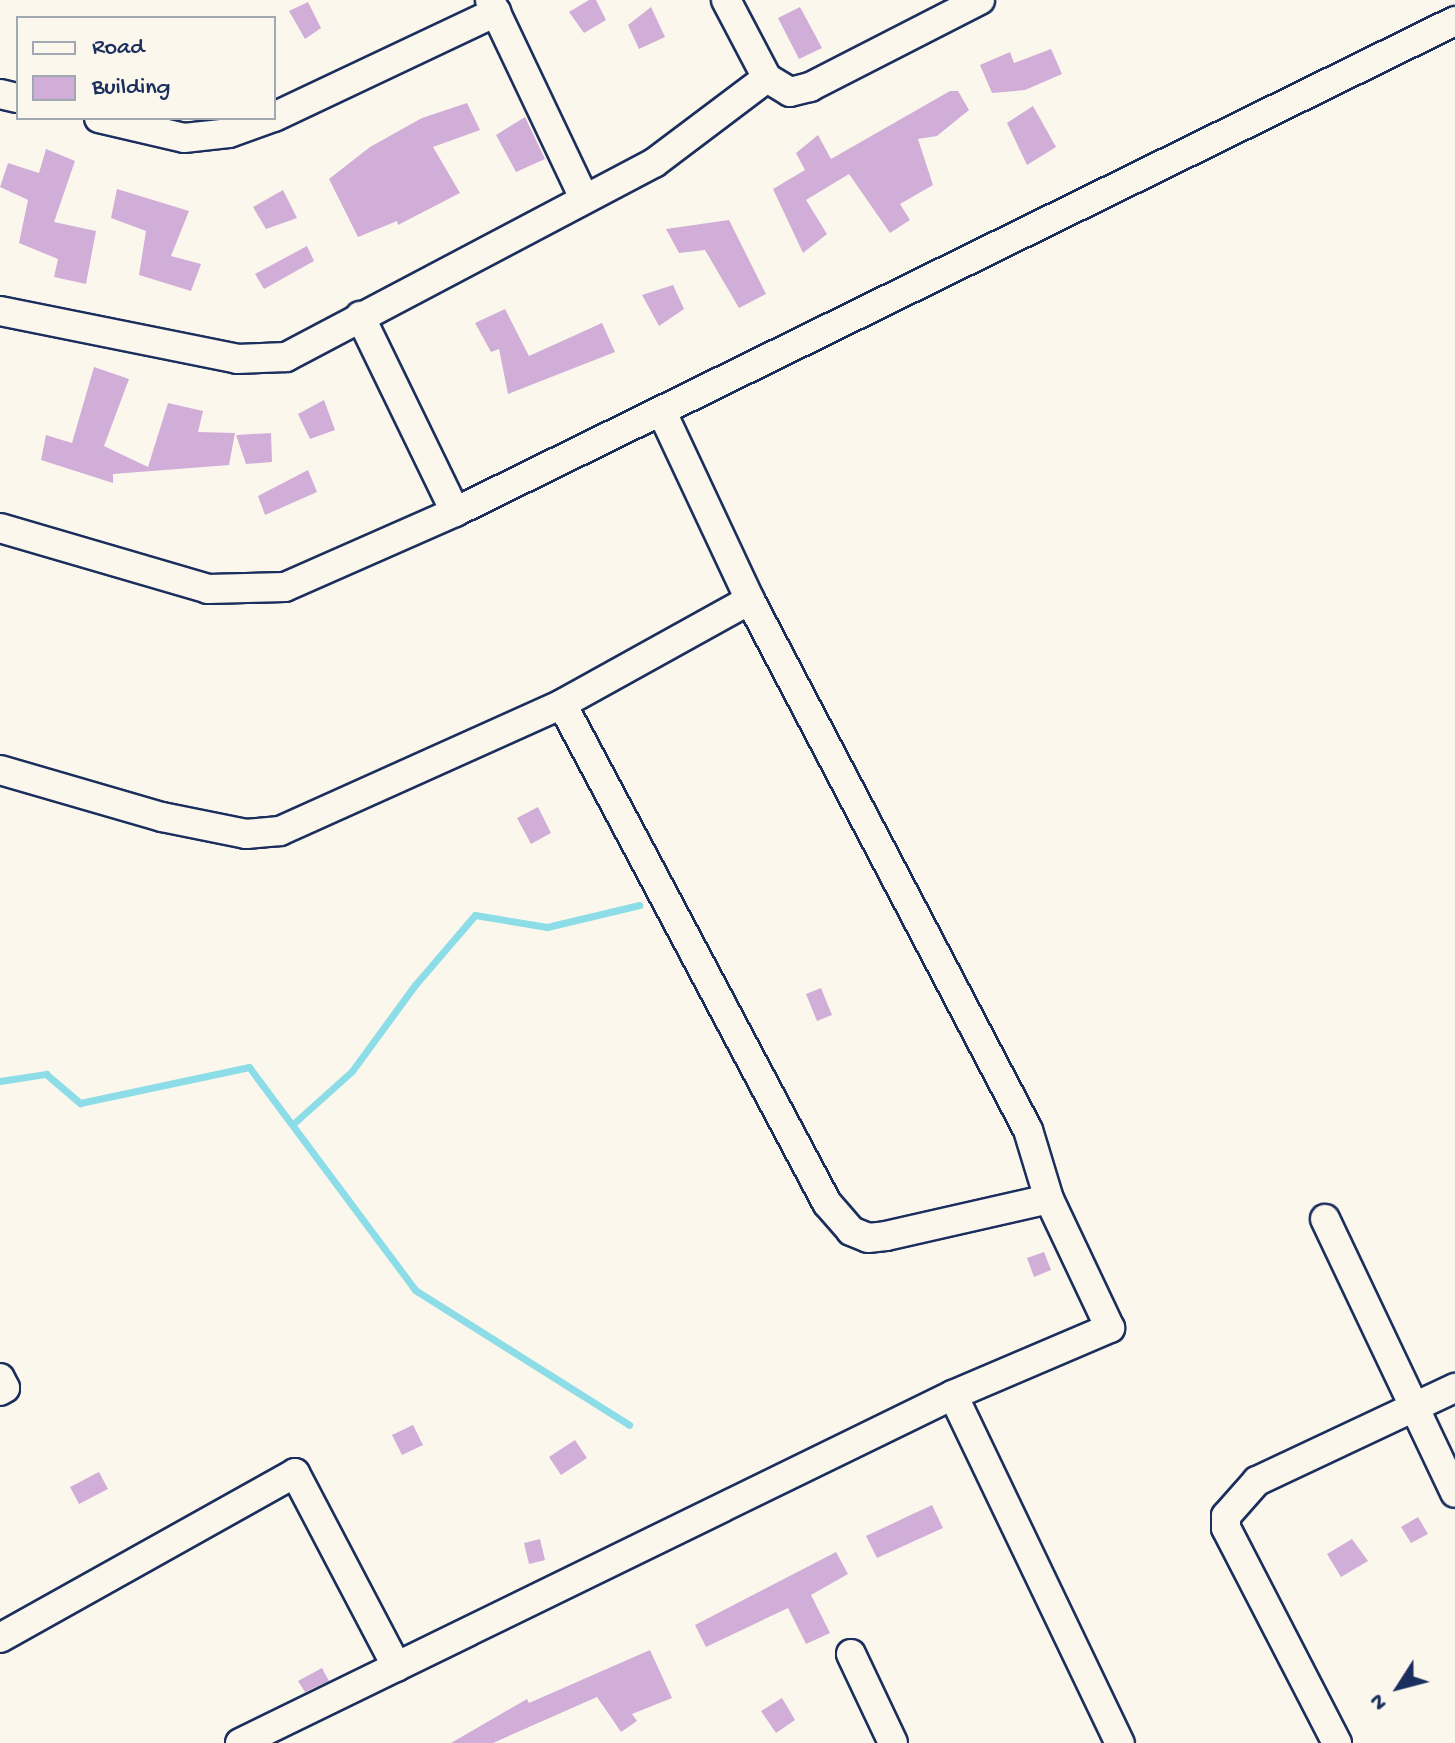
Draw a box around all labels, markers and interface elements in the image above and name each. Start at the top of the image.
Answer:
legend [16,16,276,120]
text: Road [92,34,144,63]
text: Building [92,74,170,103]
north arrow [1359,1647,1439,1727]
text: N [1365,1688,1394,1715]

